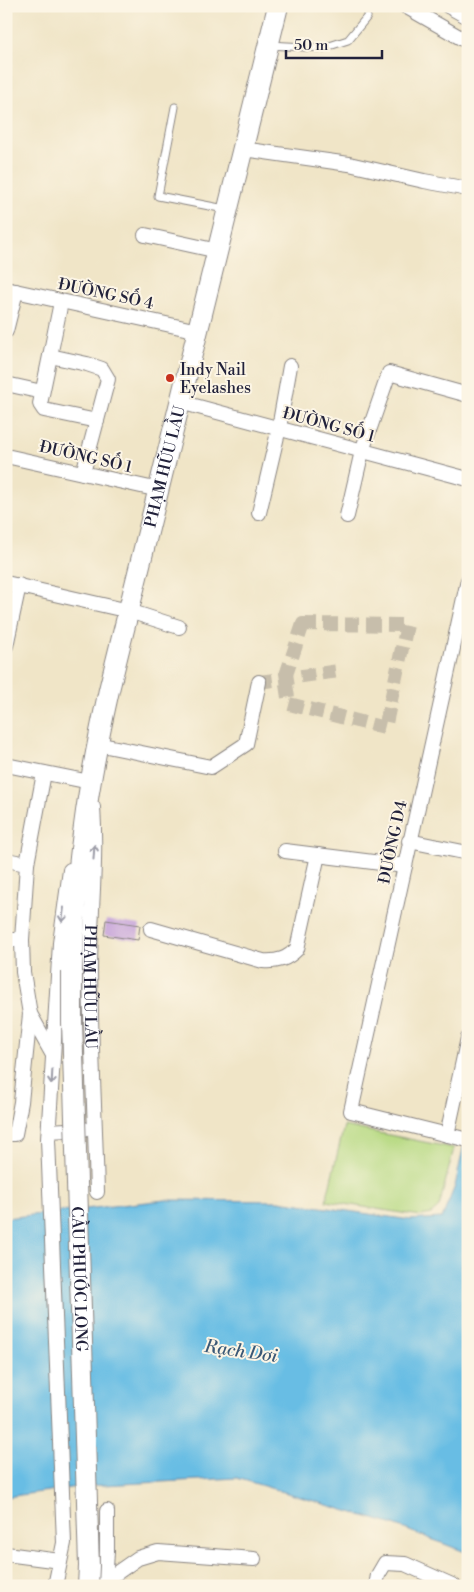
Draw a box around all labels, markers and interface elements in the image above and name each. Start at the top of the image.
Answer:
scale bar [286,28,383,60]
text: 50 m [294,36,328,55]
street label: ĐƯỜNG SỐ 4 [56,270,157,314]
place label: Indy Nail Eyelashes [180,360,251,398]
marker: Indy Nail Eyelashes [164,372,176,384]
street label: ĐƯỜNG SỐ 1 [280,399,378,447]
street label: PHẠM HỮU LẦU [141,404,190,530]
street label: ĐƯỜNG SỐ 1 [37,433,135,477]
street label: ĐƯỜNG D4 [372,798,412,886]
one-way arrow [90,845,99,861]
one-way arrow [58,907,68,923]
street label: PHẠM HỮU LẦU [79,924,105,1050]
one-way arrow [47,1069,56,1085]
street label: CẦU PHƯỚC LONG [67,1206,91,1352]
water label: Rạch Dơi [202,1335,279,1368]

